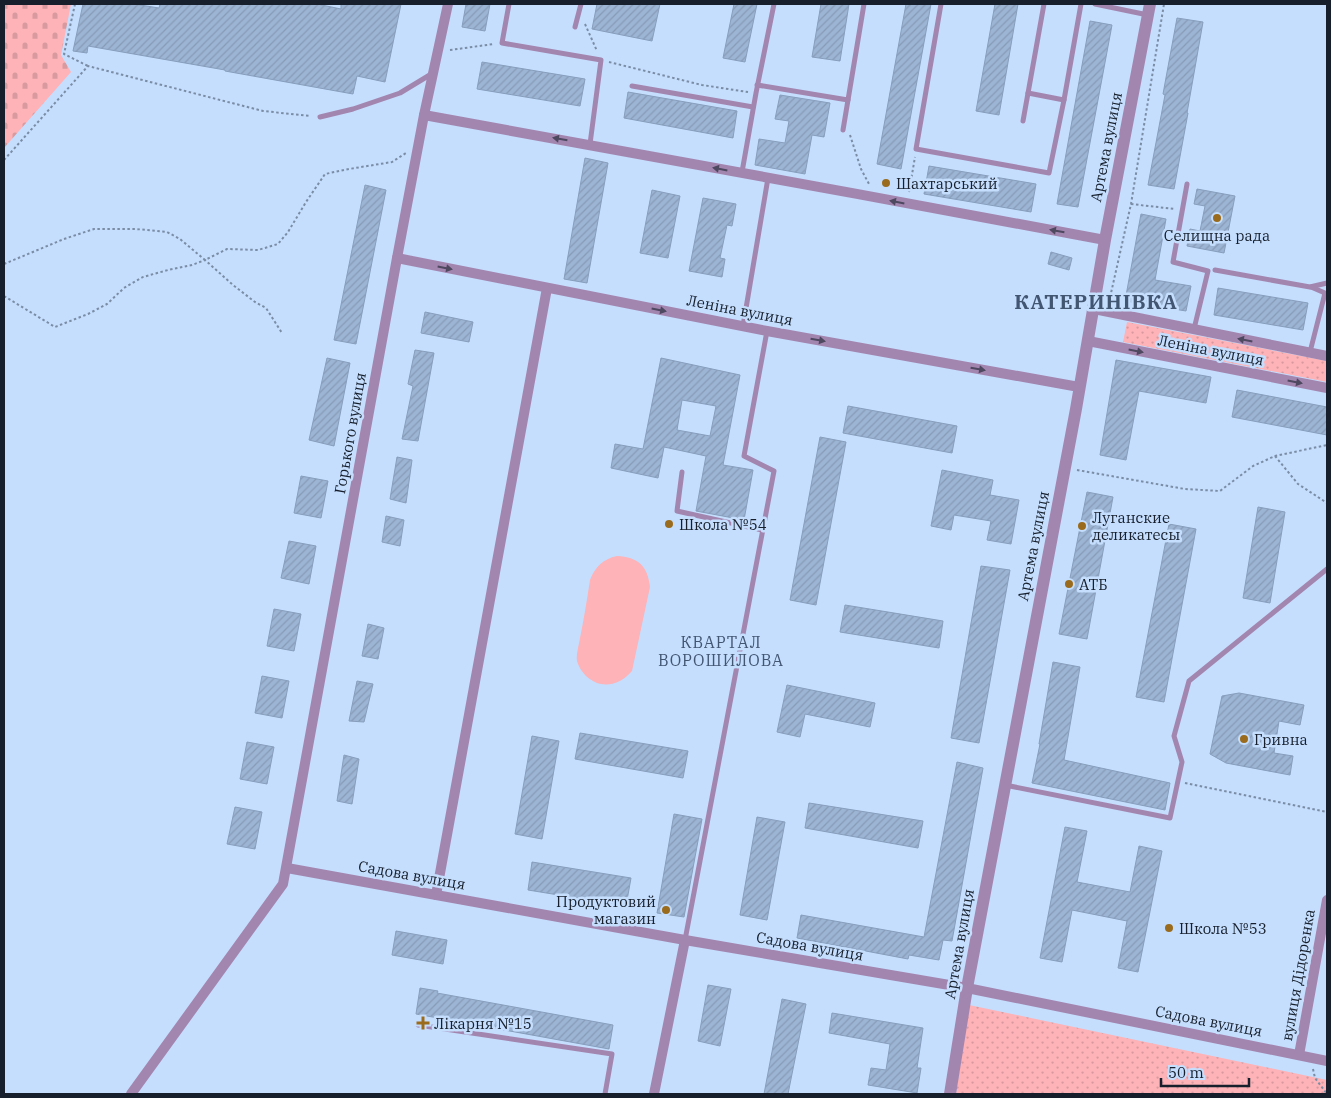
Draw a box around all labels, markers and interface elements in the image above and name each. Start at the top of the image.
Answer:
street label: Артема вулиця [1086,90,1126,204]
one-way arrow [552,135,568,143]
one-way arrow [712,164,728,172]
place label: Шахтарський [896,174,998,193]
marker: Шахтарський [880,177,892,189]
one-way arrow [889,197,905,205]
marker: Селищна рада [1211,212,1223,224]
place label: Селищна рада [1164,226,1270,245]
one-way arrow [1049,227,1064,235]
one-way arrow [437,264,453,272]
district label: КАТЕРИНІВКА [1014,288,1178,315]
street label: Леніна вулиця [685,290,795,330]
one-way arrow [651,306,666,314]
street label: Леніна вулиця [1156,330,1266,370]
one-way arrow [1237,335,1253,343]
one-way arrow [811,337,827,345]
one-way arrow [1128,347,1144,355]
one-way arrow [971,365,987,373]
street label: Горького вулиця [330,371,370,495]
one-way arrow [1288,378,1303,386]
street label: Артема вулиця [1013,489,1053,603]
place label: Луганские деликатесы [1092,508,1180,544]
place label: Школа №54 [679,515,767,534]
marker: Школа №54 [663,518,675,530]
marker: Луганские деликатесы [1076,520,1088,532]
place label: АТБ [1079,575,1108,594]
marker: АТБ [1063,578,1075,590]
district label: КВАРТАЛ ВОРОШИЛОВА [658,632,784,670]
place label: Гривна [1254,730,1308,749]
marker: Гривна [1238,733,1250,745]
street label: Садова вулиця [357,856,467,894]
street label: Артема вулиця [940,887,978,1001]
place label: Продуктовий магазин [556,892,656,928]
marker: Продуктовий магазин [660,904,672,916]
street label: вулиця Дідоренка [1277,908,1319,1042]
place label: Школа №53 [1179,919,1267,938]
marker: Школа №53 [1163,922,1175,934]
street label: Садова вулиця [755,927,865,965]
street label: Садова вулиця [1154,1001,1264,1041]
place label: Лікарня №15 [434,1014,532,1033]
marker: Лікарня №15 [416,1016,430,1030]
scale bar [1161,1056,1248,1088]
text: 50 m [1168,1063,1204,1082]

